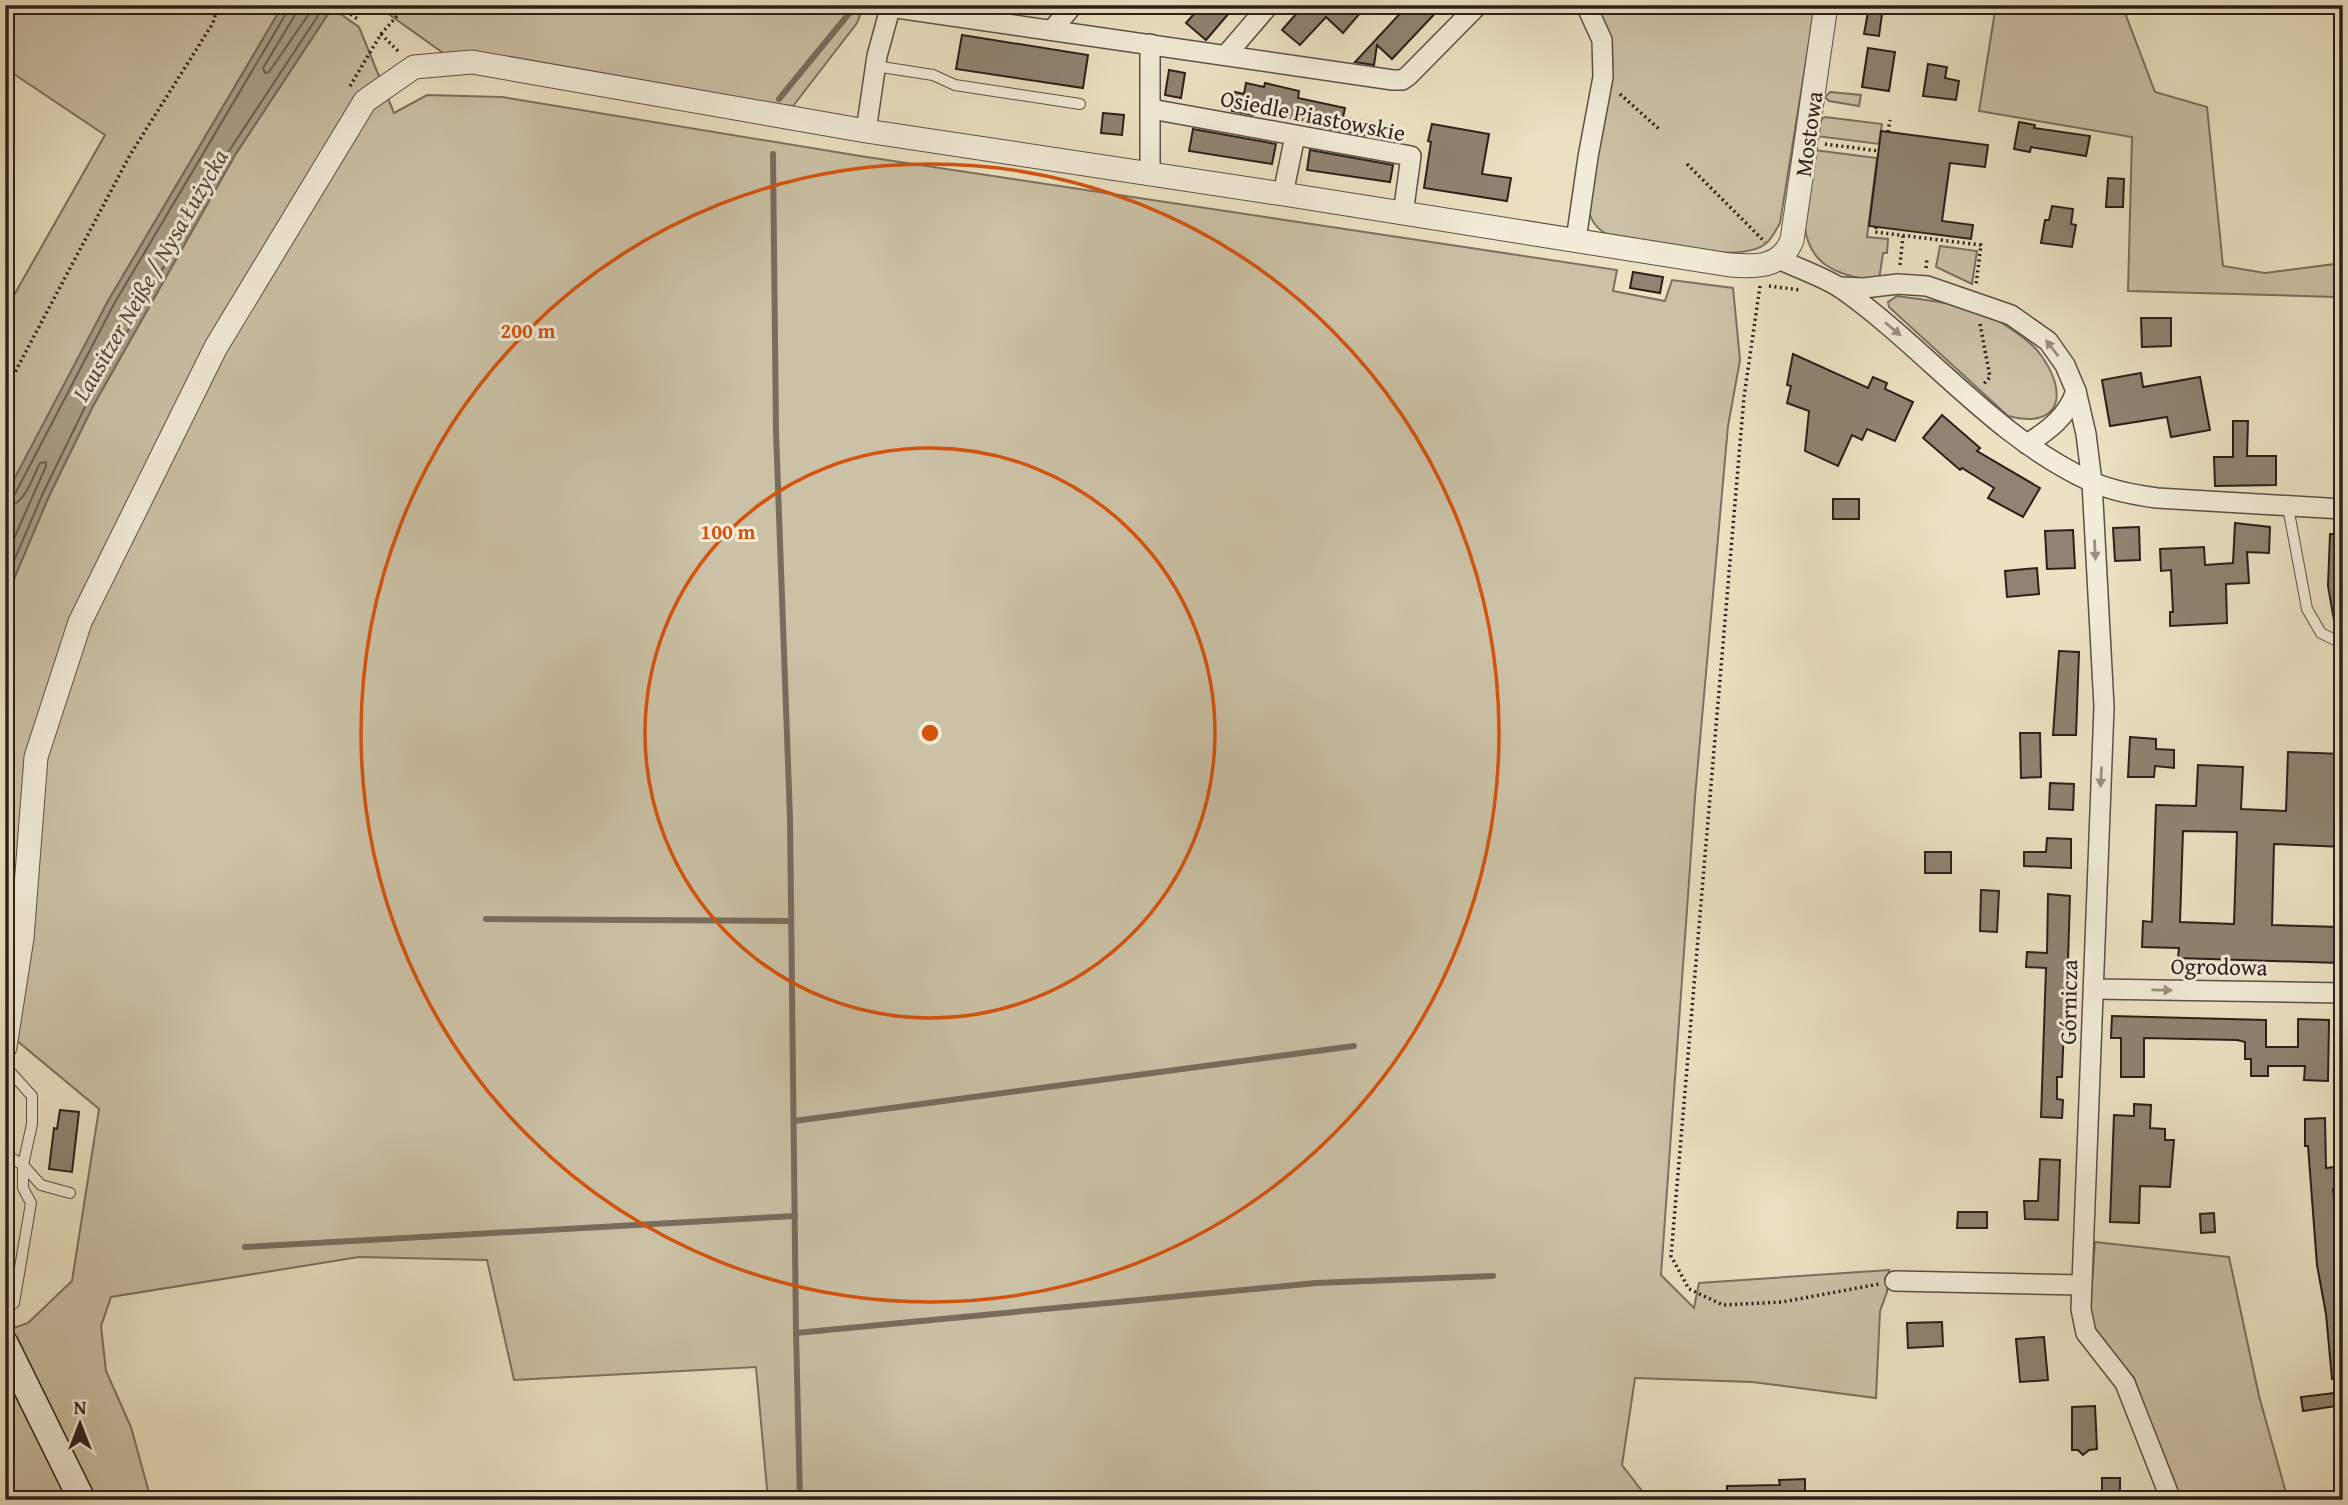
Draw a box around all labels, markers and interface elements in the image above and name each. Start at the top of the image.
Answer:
street label: Osiedle Piastowskie [1218,81,1408,149]
street label: Mostowa [1786,89,1830,179]
water label: Lausitzer Neiße / Nysa Łużycka [63,142,237,408]
text: 200 m [500,315,556,346]
one-way arrow [1884,321,1902,337]
one-way arrow [2045,340,2060,358]
text: 100 m [700,516,756,547]
one-way arrow [2090,539,2101,561]
centre of rings [918,721,942,745]
one-way arrow [2095,767,2106,789]
street label: Ogrodowa [2170,949,2268,983]
street label: Górnicza [2051,959,2085,1045]
one-way arrow [2151,984,2173,996]
north arrow [46,1390,116,1460]
text: N [74,1393,87,1421]

